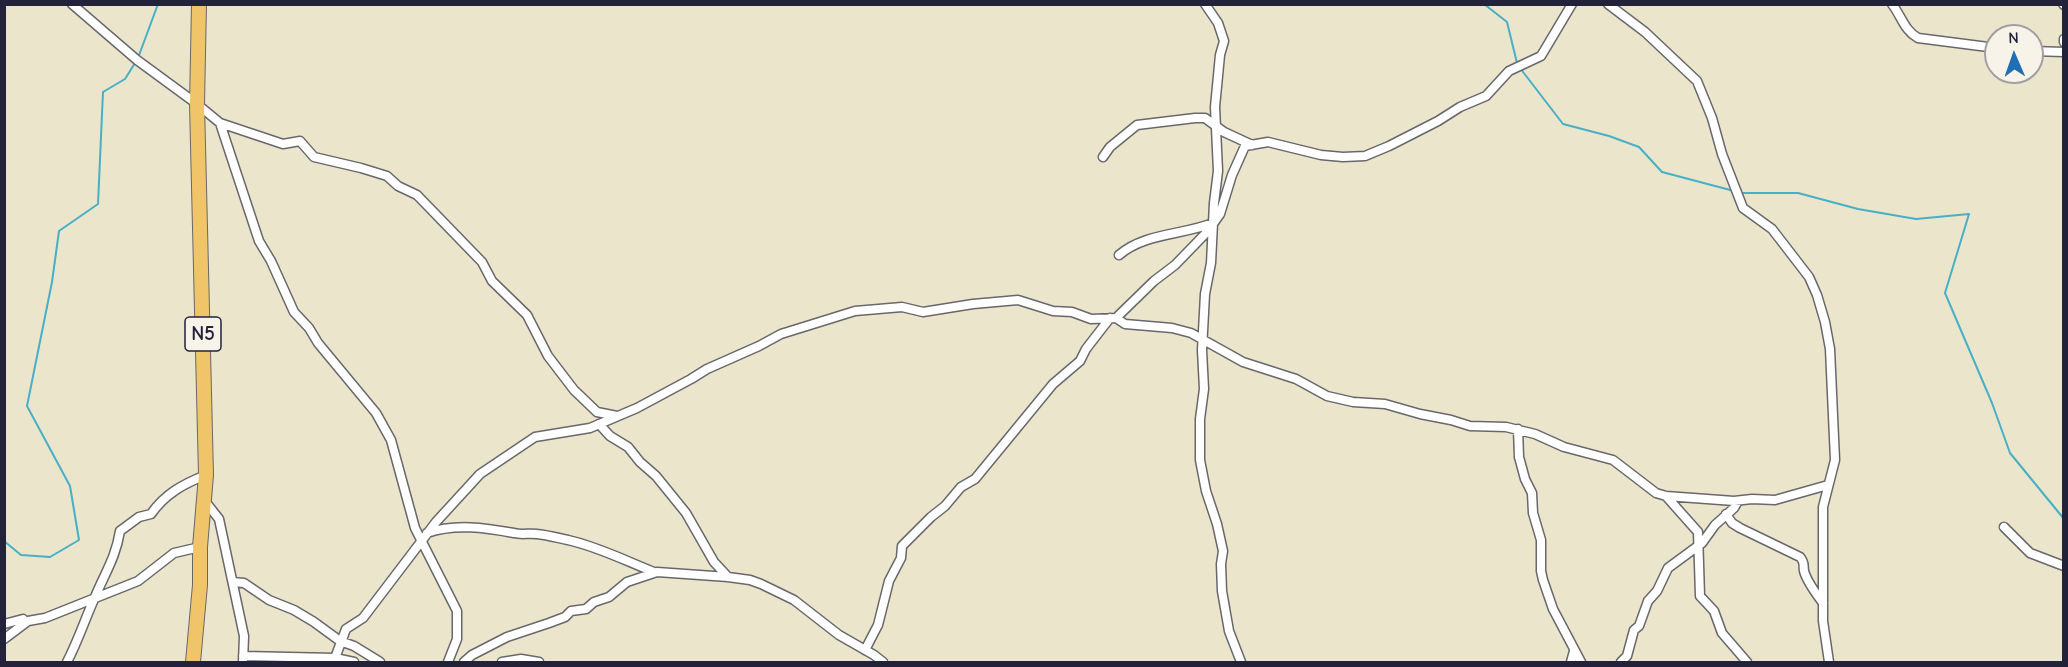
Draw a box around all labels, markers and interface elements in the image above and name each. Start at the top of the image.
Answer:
north arrow [1984,24,2044,84]
text: N [2008,29,2019,47]
road number: N5 [185,317,221,351]

